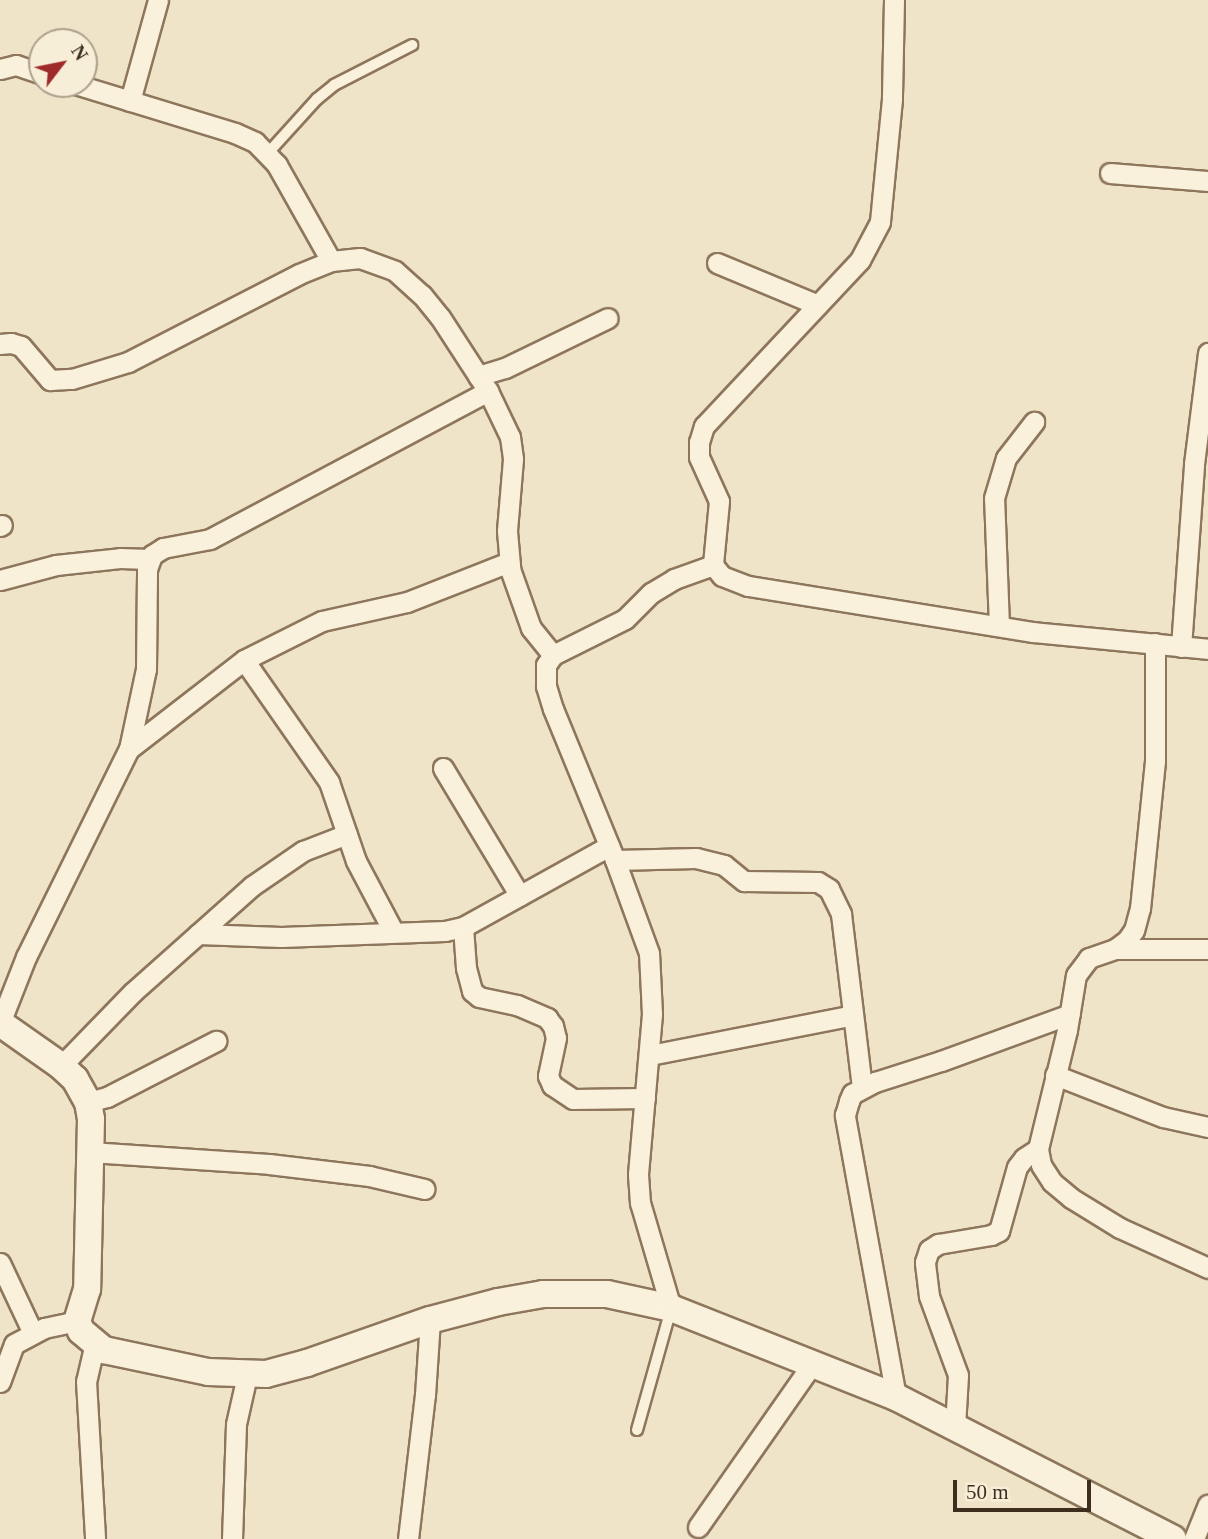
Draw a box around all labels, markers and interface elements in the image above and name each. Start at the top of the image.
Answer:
north arrow [28,28,98,98]
text: N [67,41,92,64]
scale bar [956,1466,1094,1510]
text: 50 m [966,1480,1009,1504]

